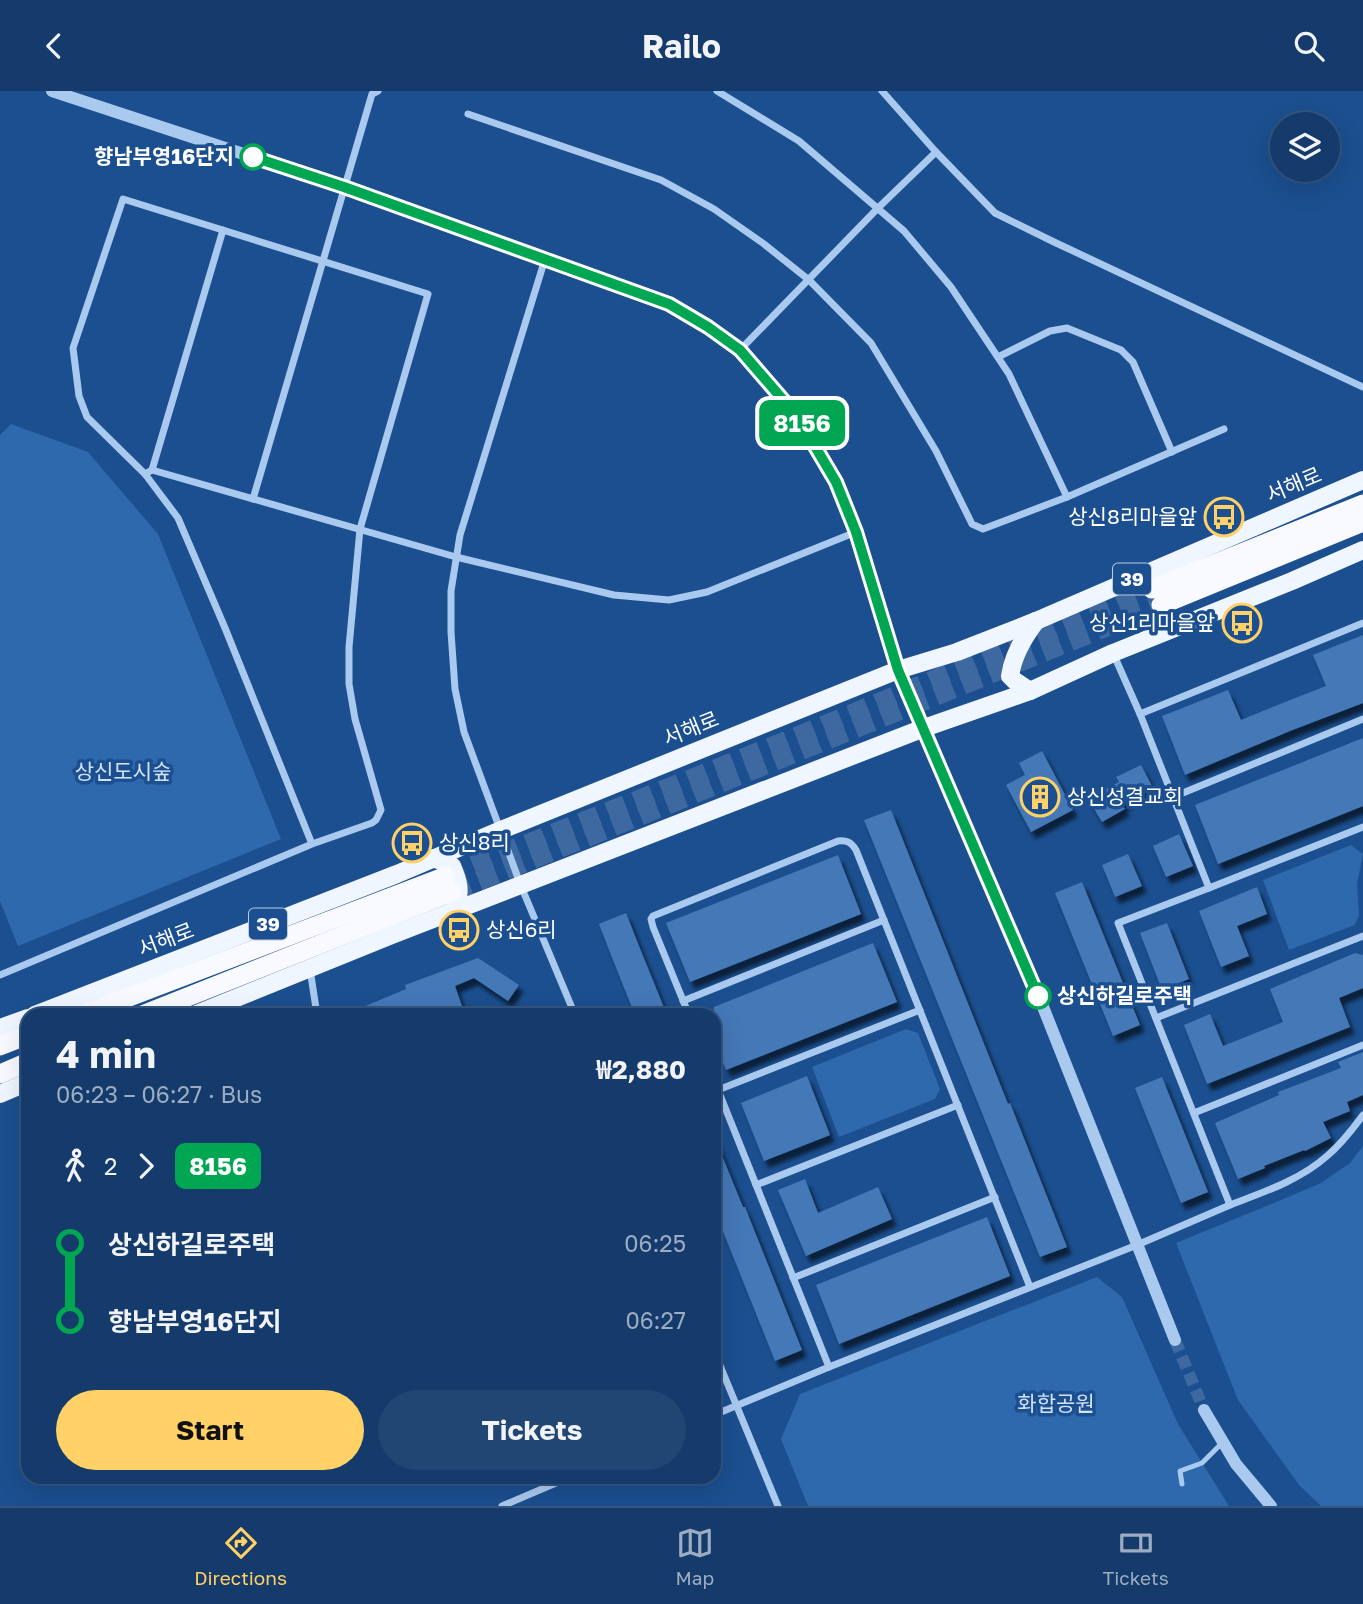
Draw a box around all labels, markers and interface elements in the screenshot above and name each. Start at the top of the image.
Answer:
icon: back [35,27,73,65]
text: Railo [642,27,721,65]
icon: search [1290,27,1328,65]
map controls [1270,112,1340,182]
button: layers [1270,112,1340,182]
place label: 향남부영16단지 [94,143,234,169]
marker: 향남부영16단지 [240,144,266,170]
line badge: 8156 [753,400,851,446]
text: 8156 [773,408,831,437]
street label: 서해로 [1262,461,1325,507]
bus stop icon: 상신8리마을앞 [1203,496,1245,538]
place label: 상신8리마을앞 [1068,503,1197,529]
road number: 39 [1113,563,1151,594]
bus stop icon: 상신1리마을앞 [1221,602,1263,644]
place label: 상신1리마을앞 [1089,609,1215,635]
street label: 서해로 [659,705,722,751]
park label: 상신도시숲 [75,758,171,784]
building icon: 상신성결교회 [1019,776,1061,818]
place label: 상신성결교회 [1067,783,1183,809]
bus stop icon: 상신8리 [391,822,433,864]
place label: 상신8리 [439,829,510,855]
road number: 39 [249,909,287,939]
bus stop icon: 상신6리 [438,909,480,951]
place label: 상신6리 [486,916,557,942]
street label: 서해로 [134,917,197,962]
place label: 상신하길로주택 [1057,982,1192,1008]
marker: 상신하길로주택 [1025,983,1051,1009]
text: 4 min [56,1031,156,1076]
text: ₩2,880 [596,1054,686,1085]
text: 06:23 – 06:27 · Bus [56,1080,262,1108]
icon: walk [56,1147,94,1185]
icon: forward [127,1147,165,1185]
text: 8156 [189,1151,247,1180]
text: 2 [104,1152,117,1180]
text: 상신하길로주택 [108,1229,275,1260]
text: 06:25 [624,1229,686,1257]
text: 향남부영16단지 [108,1306,281,1337]
text: 06:27 [625,1306,686,1334]
button: Start [56,1390,364,1470]
button: Tickets [378,1390,686,1470]
park label: 화합공원 [1017,1390,1095,1416]
tab: Directions [194,1524,287,1589]
tab: Map [675,1524,714,1589]
tab: Tickets [1103,1524,1169,1589]

